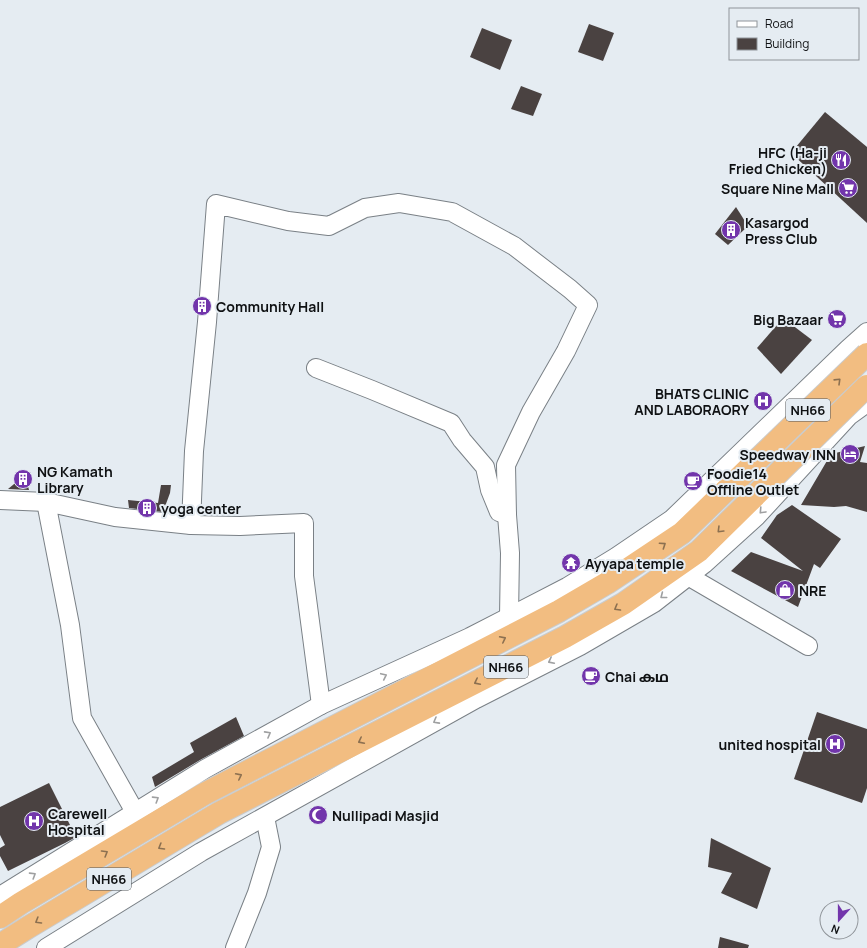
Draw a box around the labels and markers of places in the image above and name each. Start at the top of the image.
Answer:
place label: HFC (Ha-ji Fried Chicken) [729,143,827,178]
restaurant icon: HFC (Ha-ji Fried Chicken) [830,149,852,171]
supermarket icon: Square Nine Mall [837,177,859,199]
place label: Square Nine Mall [721,179,834,198]
place label: Kasargod Press Club [745,213,818,248]
building icon: Kasargod Press Club [720,219,742,241]
building icon: Community Hall [191,295,213,317]
place label: Community Hall [216,297,324,316]
supermarket icon: Big Bazaar [826,308,848,330]
place label: Big Bazaar [753,310,823,329]
place label: BHATS CLINIC AND LABORAORY [634,384,749,419]
hospital icon: BHATS CLINIC AND LABORAORY [752,390,774,412]
hotel icon: Speedway INN [839,443,861,465]
place label: Speedway INN [740,445,836,464]
place label: NG Kamath Library [37,462,113,497]
place label: Foodie14 Offline Outlet [707,464,799,499]
building icon: NG Kamath Library [12,468,34,490]
cafe icon: Foodie14 Offline Outlet [682,470,704,492]
building icon: yoga center [136,497,158,519]
place label: yoga center [161,499,242,518]
temple icon: Ayyapa temple [560,552,582,574]
place label: Ayyapa temple [585,554,684,573]
shop icon: NRE [774,579,796,601]
place label: NRE [799,581,826,600]
cafe icon: Chai കഥ [580,665,602,687]
place label: Chai കഥ [605,667,669,686]
hospital icon: united hospital [824,733,846,755]
place label: united hospital [719,735,821,754]
place label: Carewell Hospital [48,804,107,839]
mosque icon: Nullipadi Masjid [307,804,329,826]
place label: Nullipadi Masjid [332,806,439,825]
hospital icon: Carewell Hospital [23,810,45,832]

